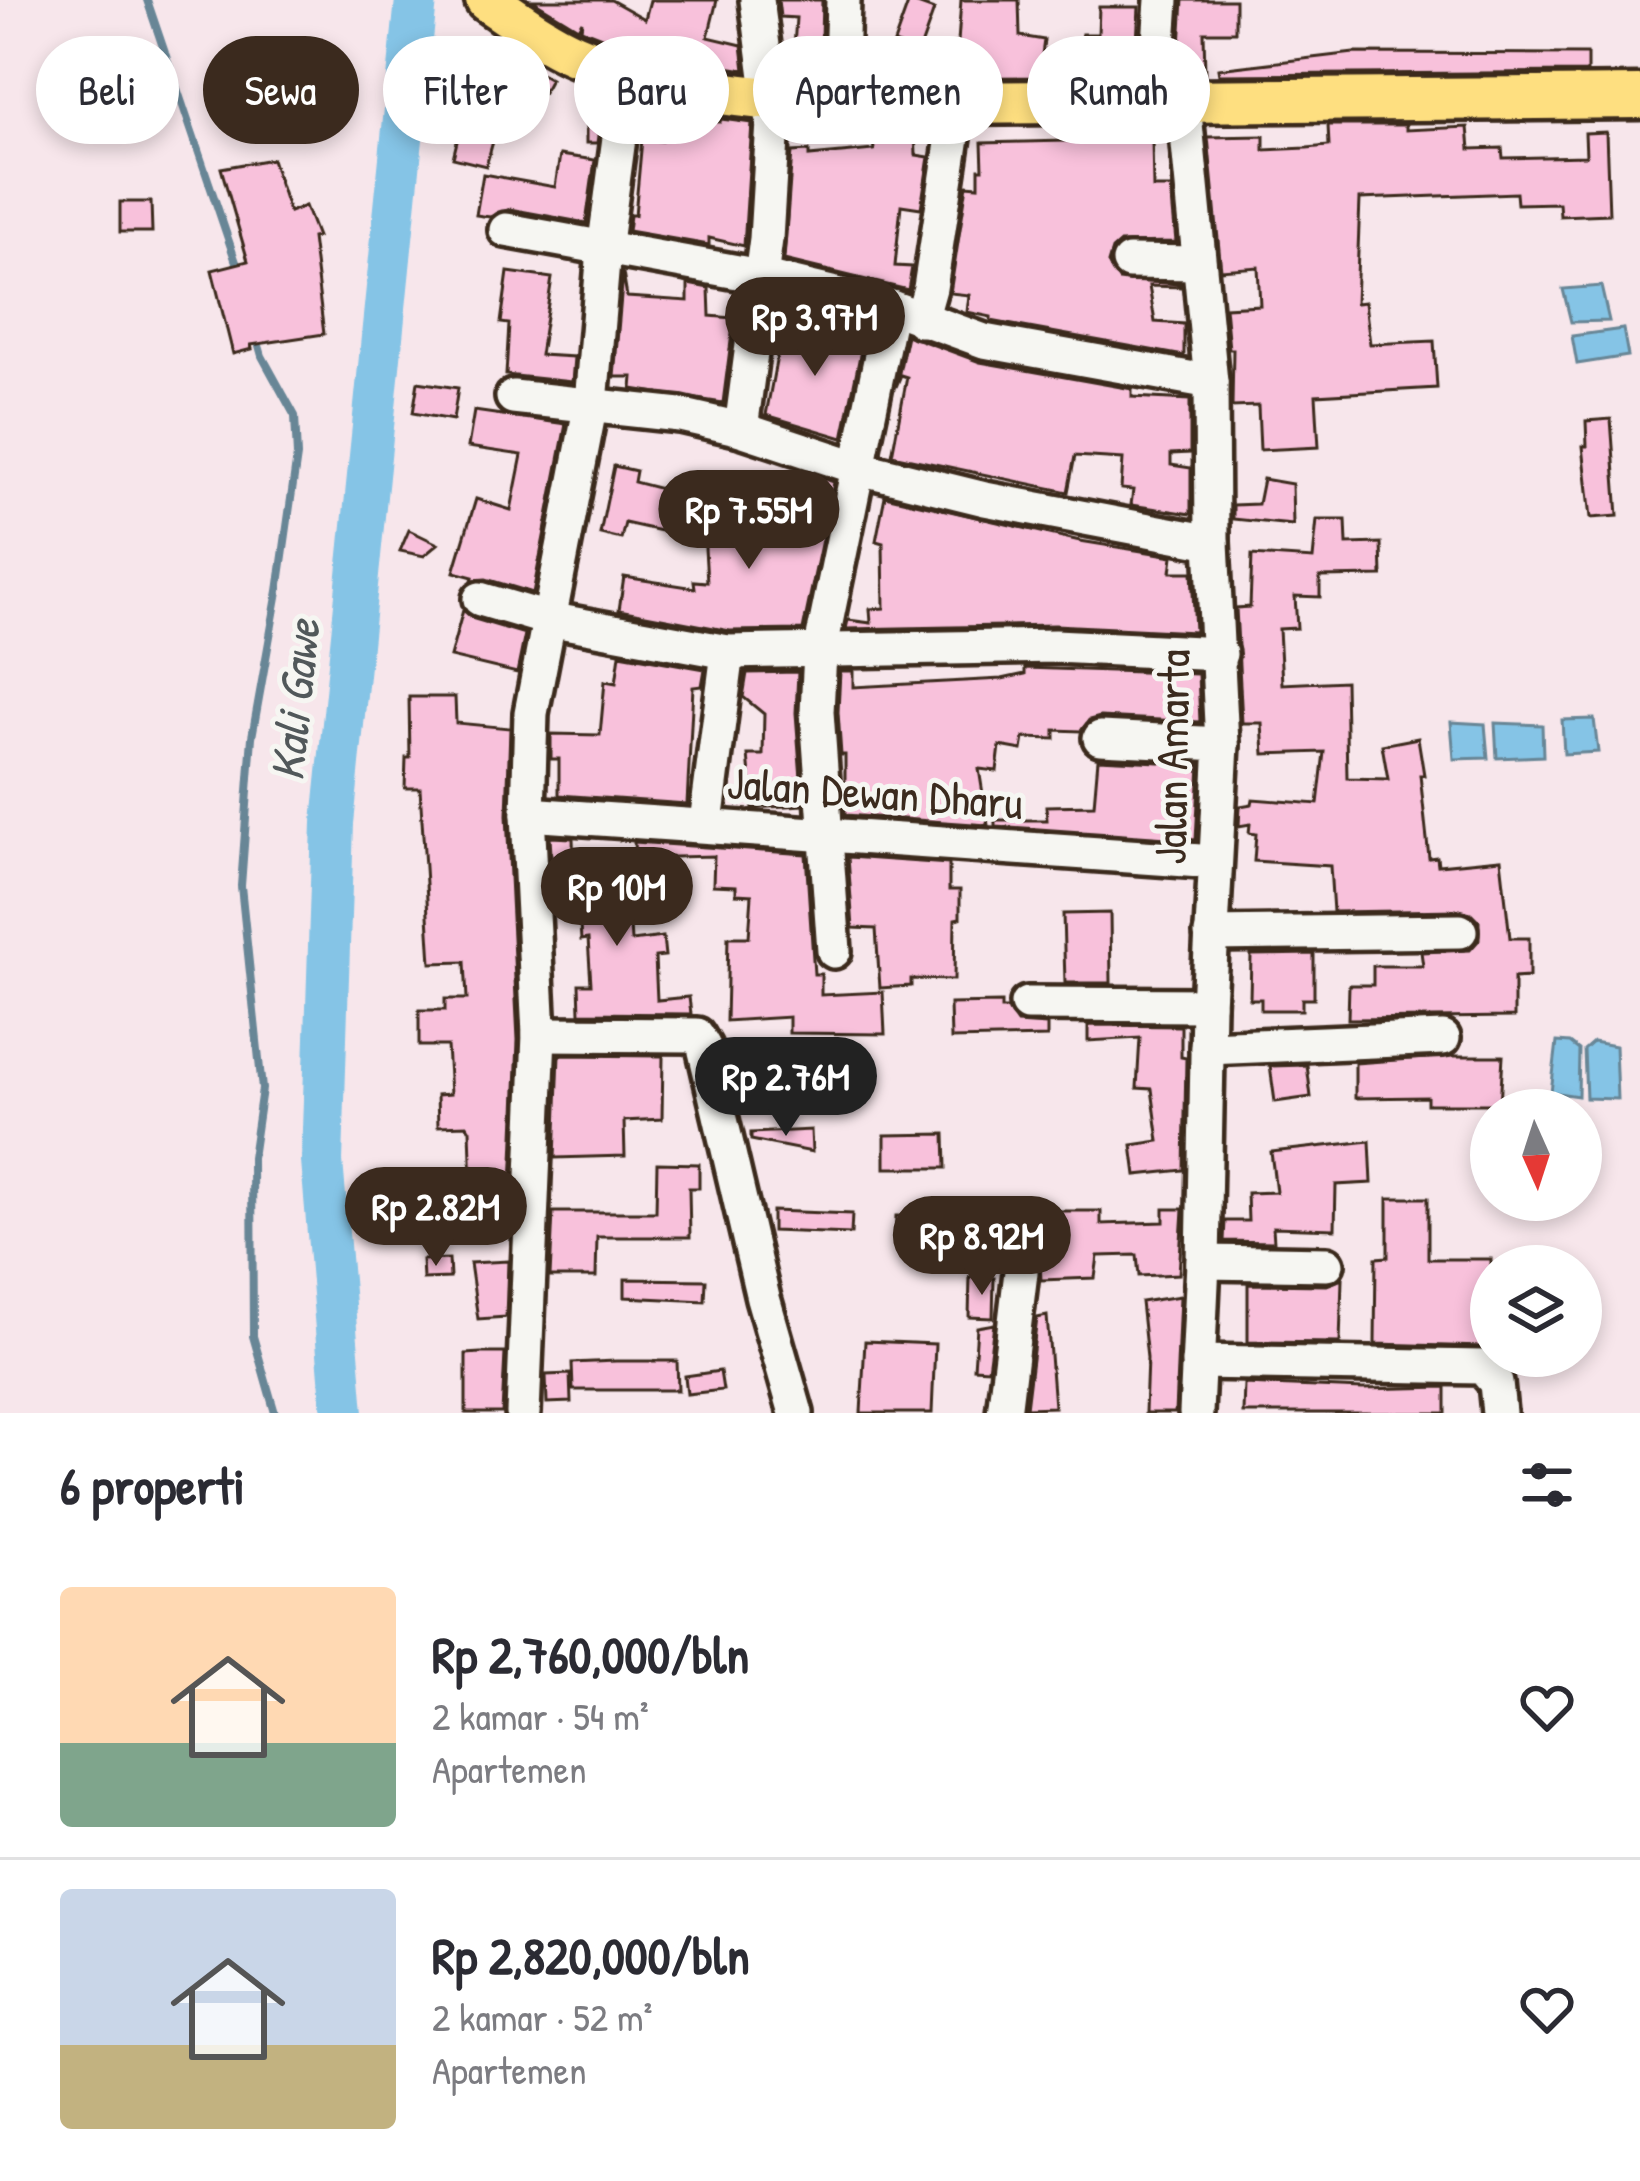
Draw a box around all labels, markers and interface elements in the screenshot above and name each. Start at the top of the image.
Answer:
chip: Beli [36,36,179,144]
chip: Sewa [203,36,359,144]
chip: Filter [383,36,550,144]
chip: Baru [574,36,729,144]
chip: Apartemen [753,36,1003,144]
chip: Rumah [1027,36,1210,144]
pin: Rp 3.97M [691,277,939,379]
text: Rp 3.97M [752,289,878,342]
pin: Rp 7.55M [625,470,873,572]
text: Rp 7.55M [685,482,813,535]
water label: Kali Gawe [253,614,335,784]
street label: Jalan Amarta [1139,649,1203,865]
street label: Jalan Dewan Dharu [725,751,1025,833]
pin: Rp 10M [519,847,715,949]
text: Rp 10M [568,859,666,912]
pin: Rp 2.76M [662,1037,910,1139]
text: Rp 2.76M [722,1049,850,1102]
north arrow [1470,1089,1602,1221]
map controls [1470,1089,1602,1377]
pin: Rp 2.82M [312,1167,560,1269]
text: Rp 2.82M [372,1179,500,1232]
pin: Rp 8.92M [858,1196,1106,1298]
text: Rp 8.92M [920,1208,1044,1261]
button: layers [1470,1245,1602,1377]
text: 6 properti [60,1451,245,1520]
icon: filters [1514,1452,1580,1518]
text: Rp 2,760,000/bln [432,1620,749,1689]
icon: home [156,1635,300,1779]
icon: heart [1514,1674,1580,1740]
text: 2 kamar · 54 m² [432,1689,649,1742]
text: Apartemen [432,1742,587,1795]
text: Rp 2,820,000/bln [432,1921,750,1990]
icon: home [156,1937,300,2081]
icon: heart [1514,1976,1580,2042]
text: 2 kamar · 52 m² [432,1990,652,2043]
text: Apartemen [432,2043,587,2096]

